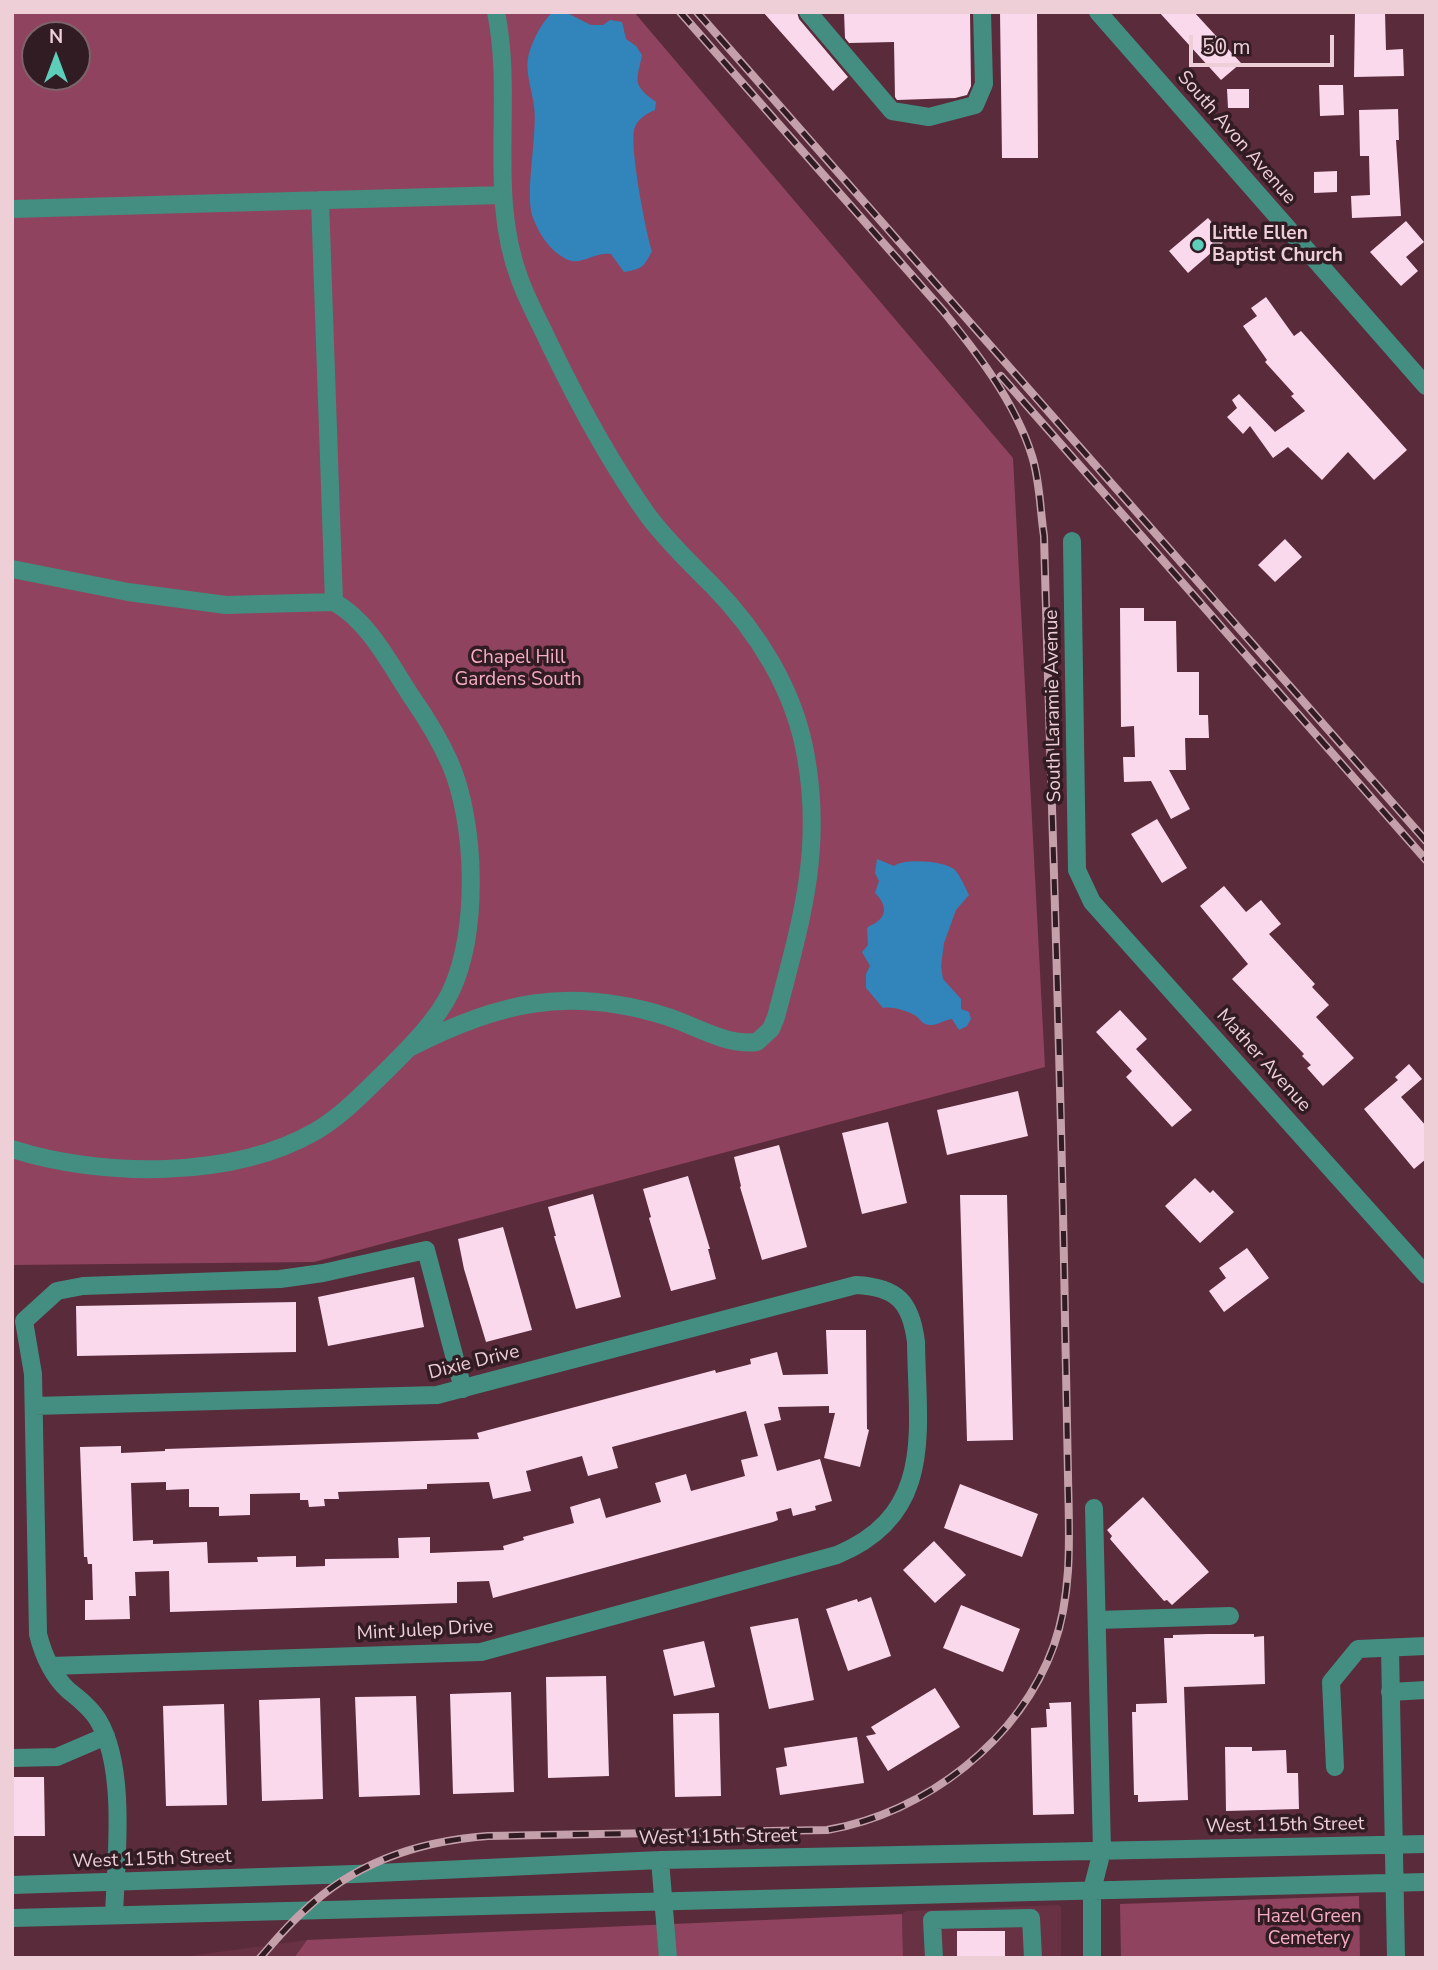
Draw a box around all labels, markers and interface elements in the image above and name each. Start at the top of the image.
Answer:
north arrow [21,21,91,91]
scale bar [1193,21,1338,65]
text: N [49,24,63,50]
text: 50 m [1202,33,1251,61]
street label: South Avon Avenue [1172,67,1300,209]
place label: Little Ellen Baptist Church [1212,223,1343,267]
marker: Little Ellen Baptist Church [1190,237,1206,253]
street label: South Laramie Avenue [1041,609,1067,803]
park label: Chapel Hill Gardens South [455,647,581,691]
street label: Mather Avenue [1211,1005,1315,1117]
street label: Dixie Drive [426,1341,522,1385]
street label: Mint Julep Drive [356,1616,494,1646]
street label: West 115th Street [1205,1813,1365,1839]
street label: West 115th Street [638,1825,798,1851]
street label: West 115th Street [72,1846,232,1874]
park label: Hazel Green Cemetery [1256,1906,1362,1950]

